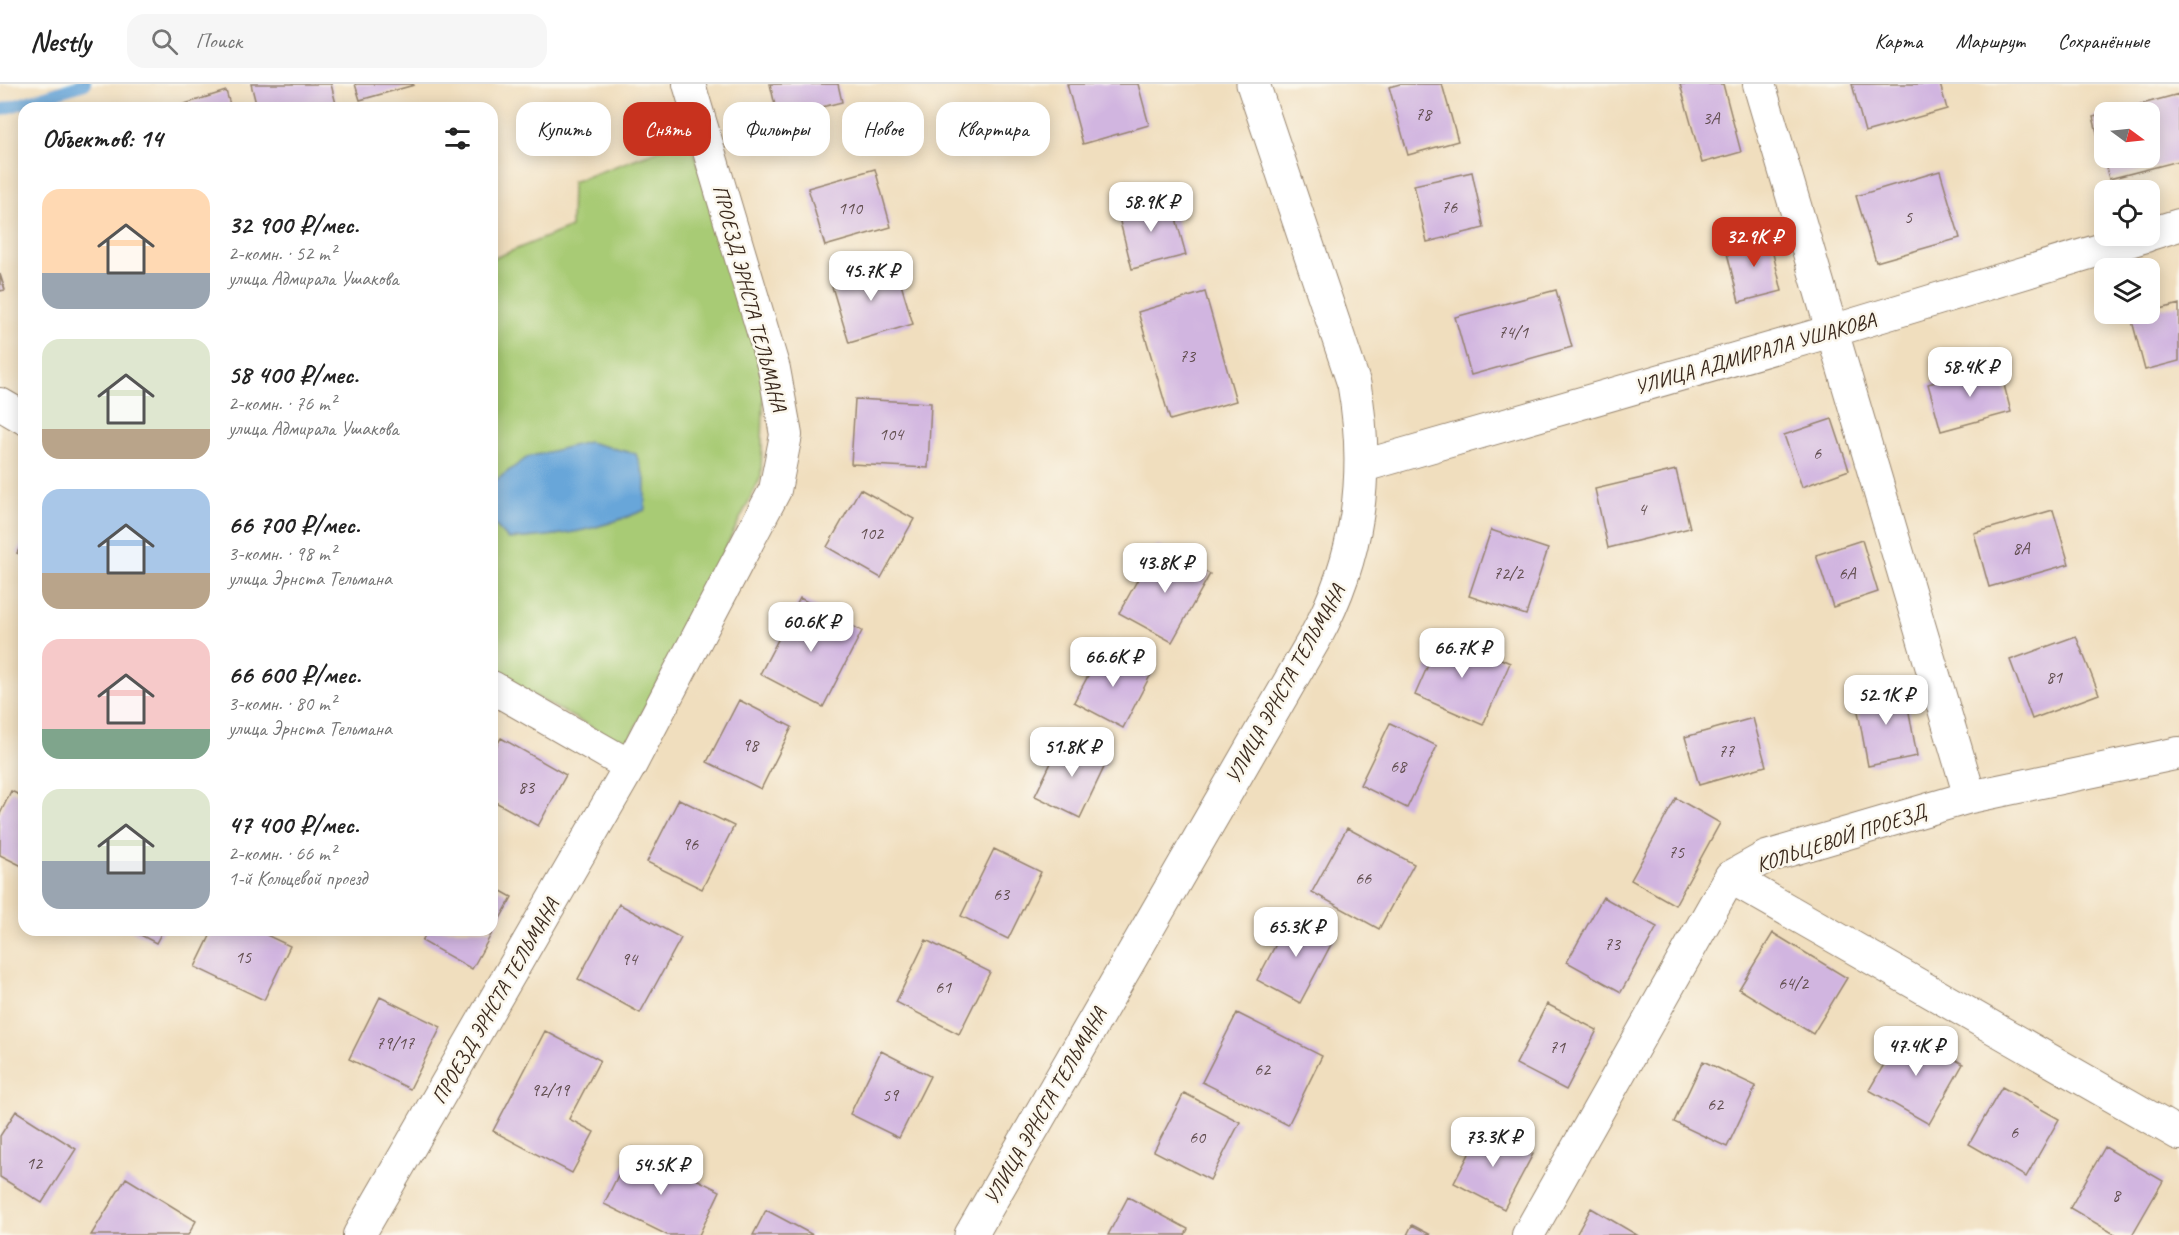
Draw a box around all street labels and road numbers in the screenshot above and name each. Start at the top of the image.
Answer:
street label: ПРОЕЗД ЭРНСТА ТЕЛЬМАНА [707,182,793,415]
street label: УЛИЦА АДМИРАЛА УШАКОВА [1631,306,1879,400]
street label: УЛИЦА ЭРНСТА ТЕЛЬМАНА [1220,579,1351,788]
street label: КОЛЬЦЕВОЙ ПРОЕЗД [1753,798,1931,878]
street label: ПРОЕЗД ЭРНСТА ТЕЛЬМАНА [426,892,565,1108]
street label: УЛИЦА ЭРНСТА ТЕЛЬМАНА [978,1002,1113,1209]

